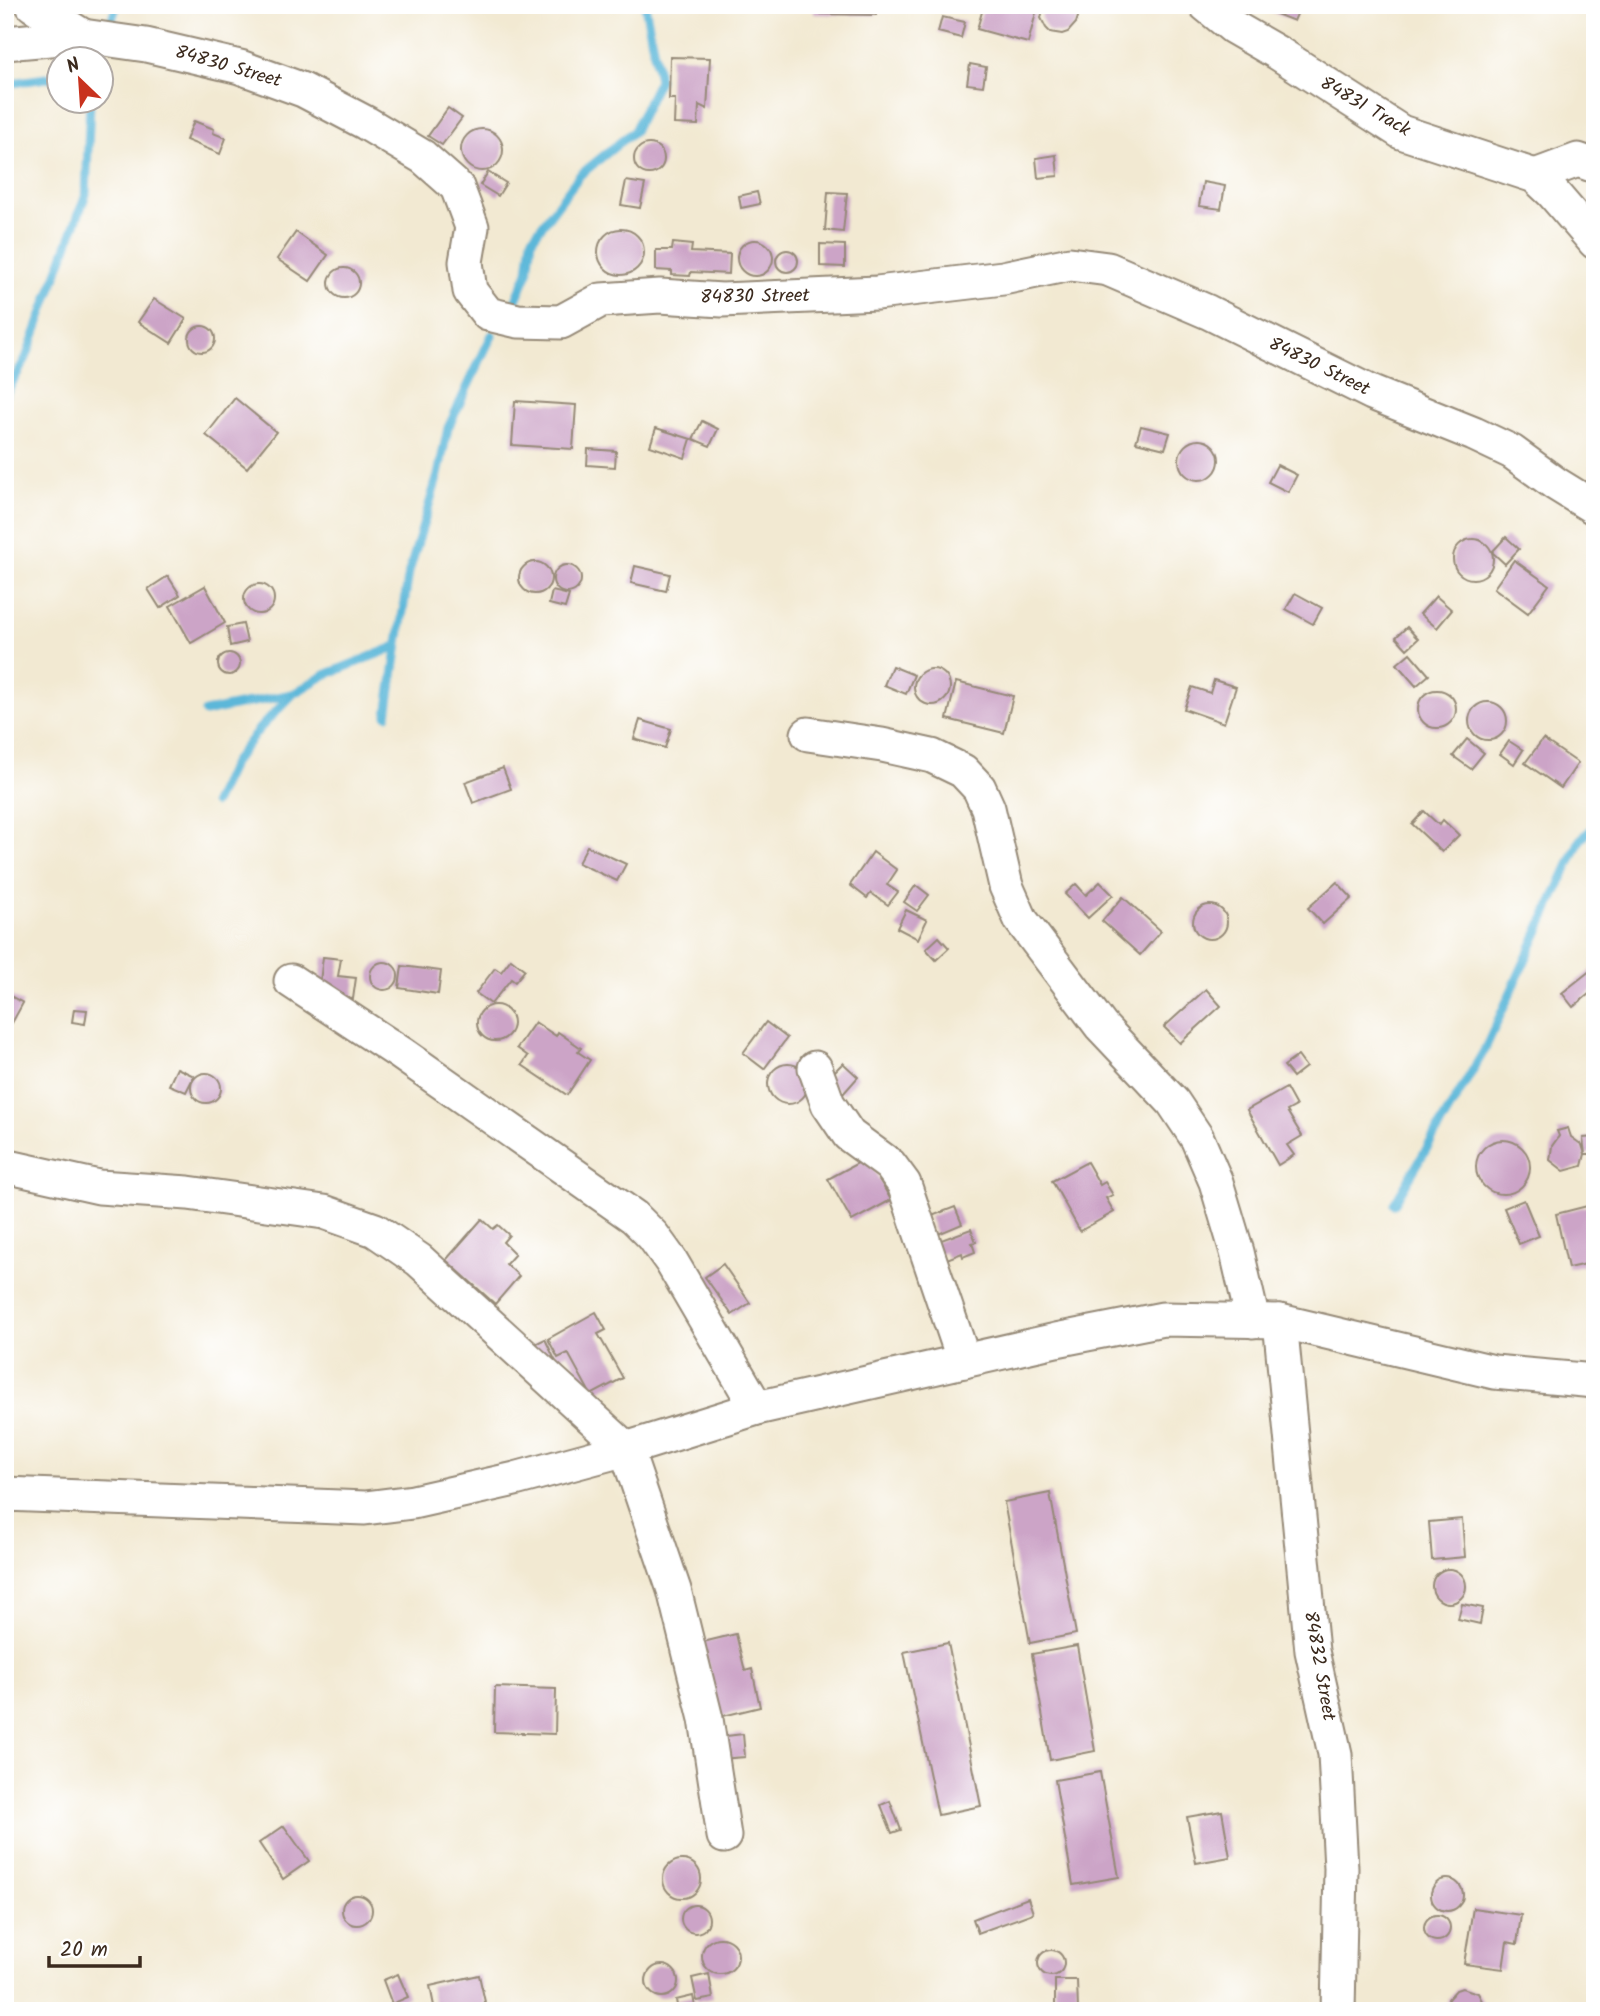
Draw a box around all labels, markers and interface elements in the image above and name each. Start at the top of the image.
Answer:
street label: 84830 Street [171,37,285,97]
north arrow [46,46,116,116]
text: N [62,50,85,83]
street label: 84831 Track [1314,69,1416,145]
street label: 84830 Street [700,281,811,313]
street label: 84830 Street [1263,330,1375,405]
street label: 84832 Street [1295,1609,1344,1724]
scale bar [49,1925,140,1969]
text: 20 m [60,1934,108,1967]

